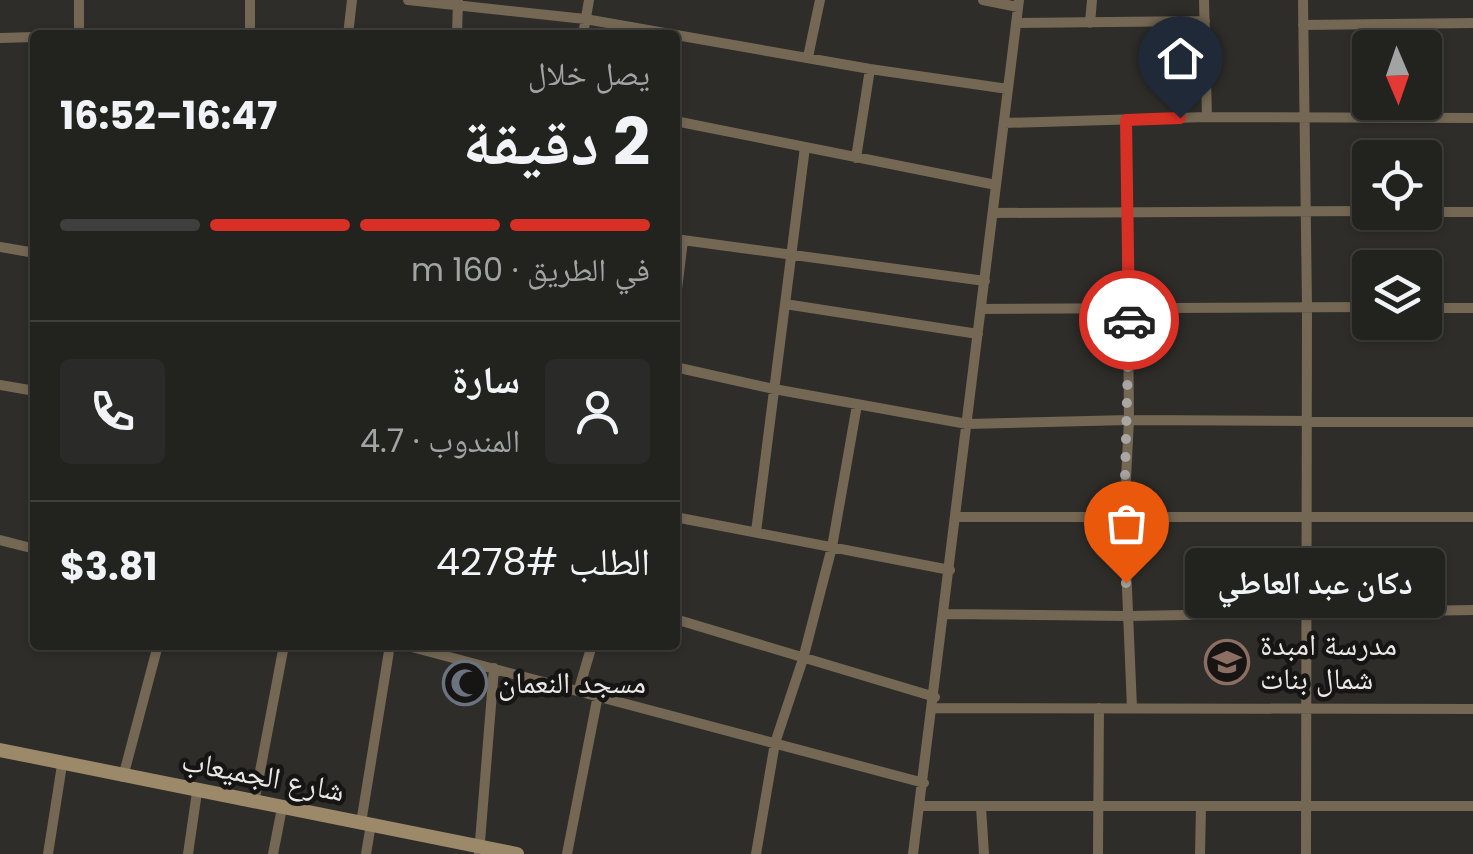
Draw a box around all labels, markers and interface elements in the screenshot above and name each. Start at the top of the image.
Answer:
pin [1138,16,1223,119]
north arrow [1352,30,1442,120]
map controls [1352,30,1442,340]
icon: home [1153,31,1208,86]
text: يصل خلال [528,51,650,96]
text: 16:47–16:52 [60,89,277,142]
text: 2 دقيقة [463,97,650,188]
button: locate [1352,140,1442,230]
text: في الطريق · 160 m [411,247,650,292]
button: layers [1352,250,1442,340]
courier [1079,270,1179,370]
icon: car [1102,293,1157,348]
text: سارة [452,353,520,406]
button: phone [60,359,165,464]
button: person [545,359,650,464]
text: المندوب · 4.7 [360,418,520,463]
pin [1084,481,1169,584]
icon: bag [1099,496,1154,551]
text: الطلب #4278 [436,535,650,588]
text: $3.81 [60,540,158,593]
callout: دكان عبد العاطي [1186,548,1446,618]
text: دكان عبد العاطي [1217,560,1413,605]
place label: مدرسة امبدة شمال بنات [1260,623,1397,700]
school or university icon: مدرسة امبدة شمال بنات [1204,639,1250,685]
mosque icon: مسجد النعمان [442,660,488,706]
place label: مسجد النعمان [498,661,646,704]
street label: شارع الجميعاب [178,739,348,812]

